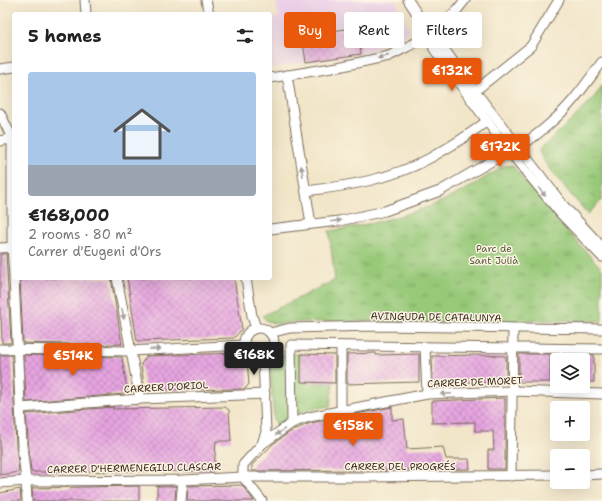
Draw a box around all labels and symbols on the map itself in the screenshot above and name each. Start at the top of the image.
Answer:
one-way arrow [377,54,389,60]
pin: €132K [424,58,480,92]
pin: €172K [472,134,528,168]
one-way arrow [299,165,305,178]
one-way arrow [538,186,547,197]
one-way arrow [330,218,343,224]
park label: Parc de Sant Julià [469,242,519,267]
one-way arrow [121,308,127,320]
street label: AVINGUDA DE CATALUNYA [370,309,502,325]
pin: €168K [226,342,282,376]
pin: €514K [45,343,101,377]
one-way arrow [149,346,161,353]
street label: CARRER DE MORET [427,374,523,390]
street label: CARRER D'ORIOL [124,378,209,396]
one-way arrow [440,390,452,397]
pin: €158K [325,413,381,447]
one-way arrow [275,428,285,436]
street label: CARRER D'HERMENEGILD CLASCAR [47,460,221,476]
street label: CARRER DEL PROGRÉS [345,460,456,473]

